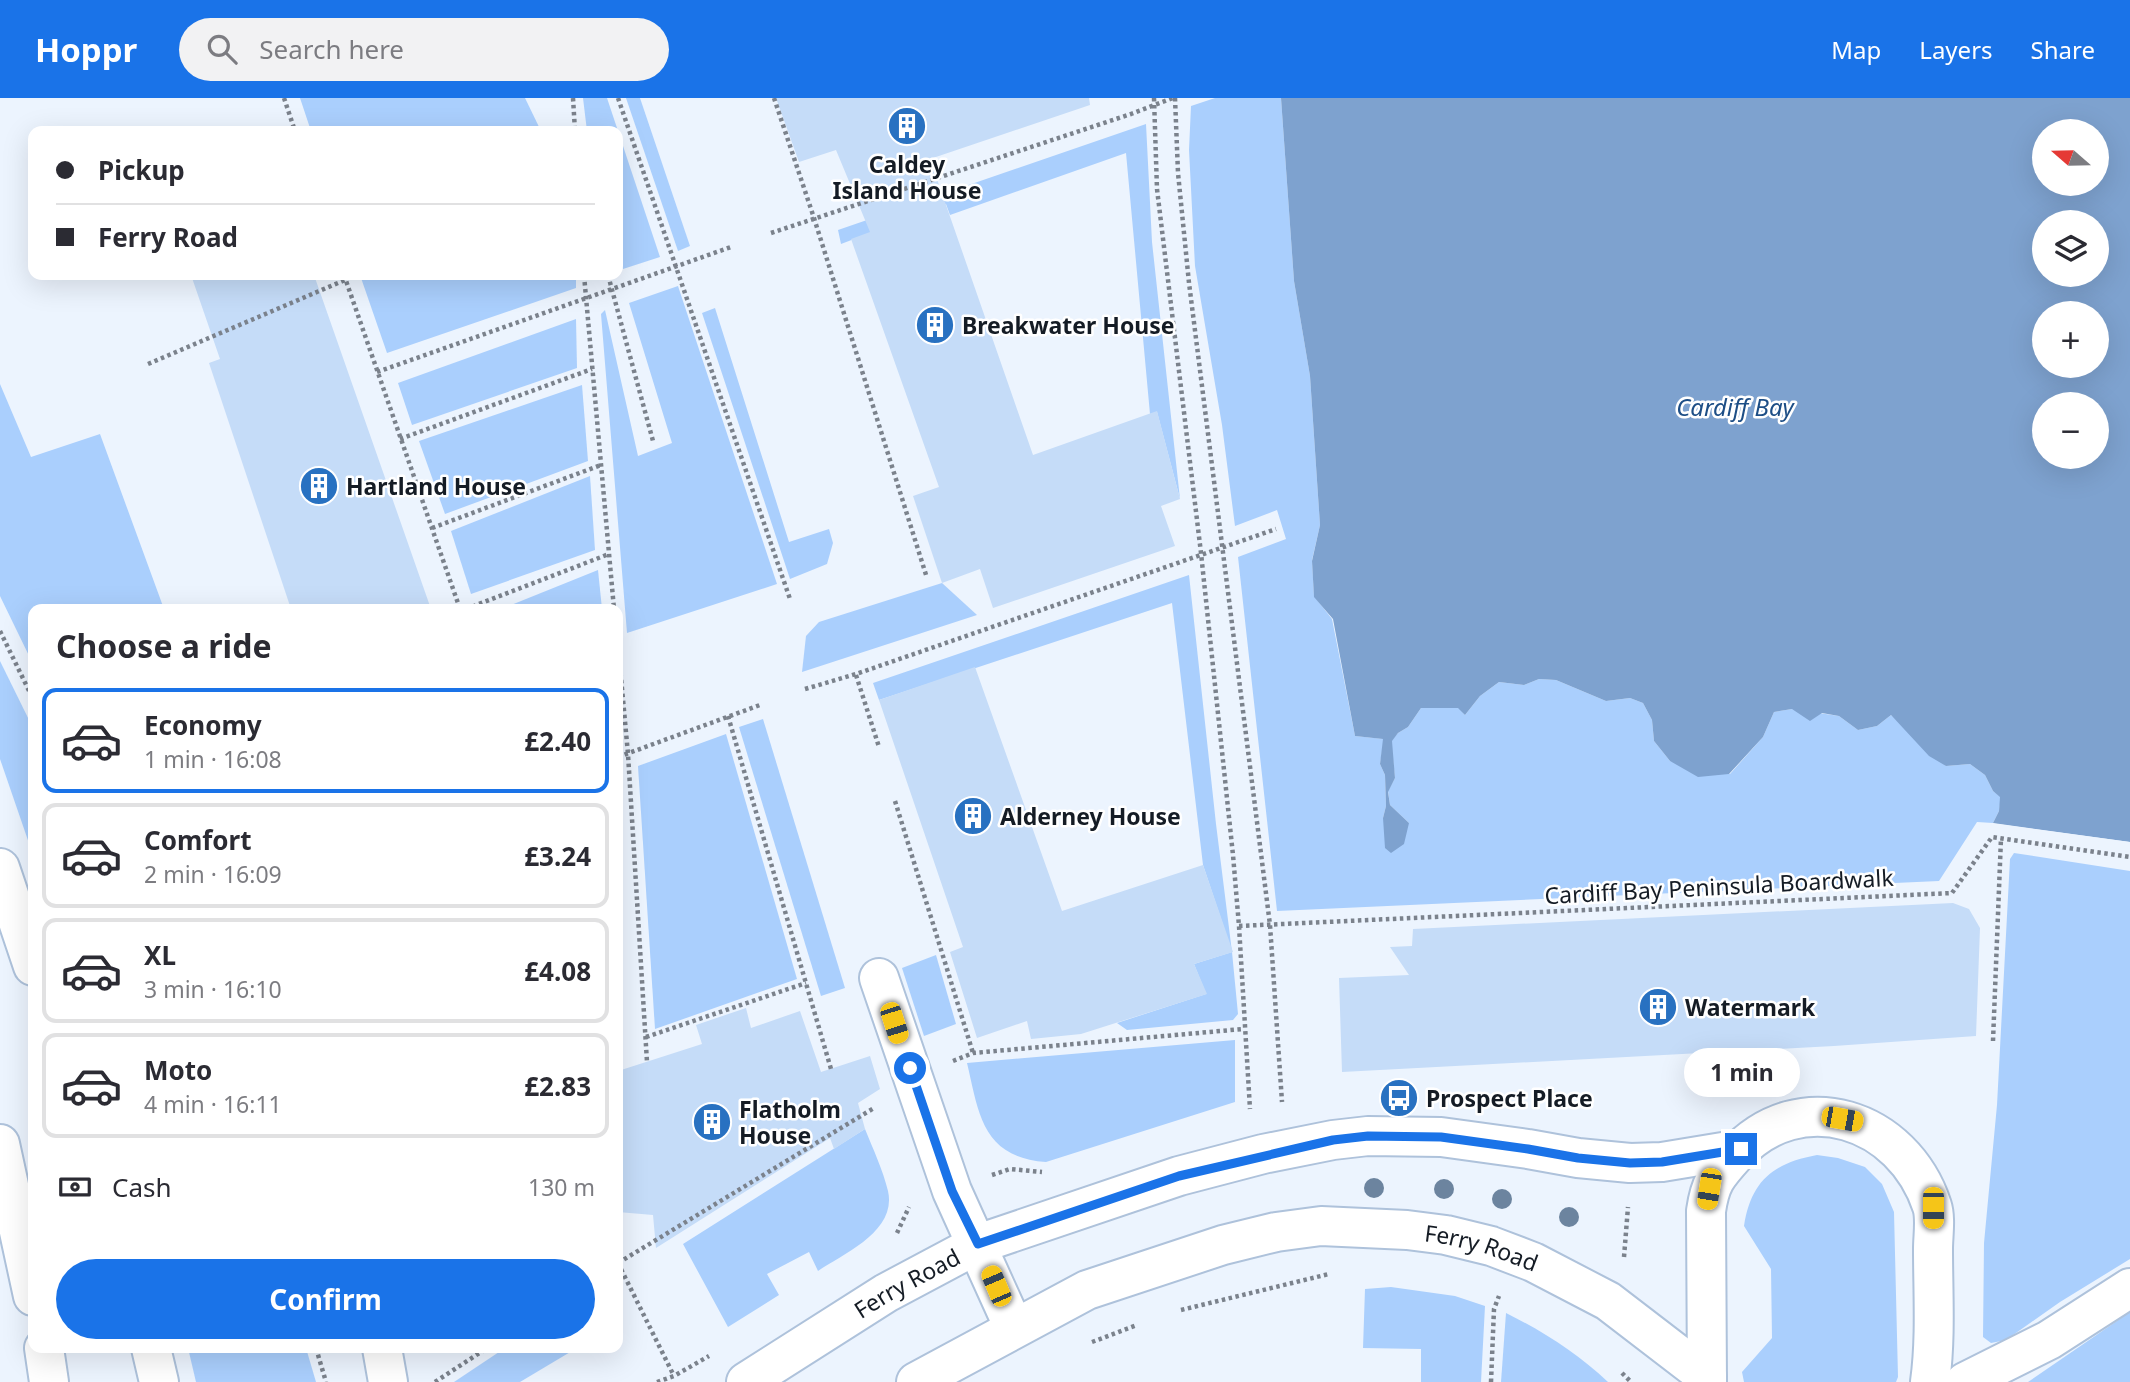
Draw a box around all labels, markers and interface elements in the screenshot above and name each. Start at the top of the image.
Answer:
search box [179,18,669,81]
text: Hoppr [35,27,137,72]
icon: search [203,30,241,68]
text: Search here [259,31,404,67]
text: Map [1831,33,1881,66]
text: Layers [1919,33,1993,66]
text: Share [2031,33,2095,66]
building icon: Caldey Island House [886,105,928,147]
north arrow [2032,119,2109,196]
map controls [2032,119,2109,469]
place label: Caldey Island House [833,148,981,206]
text: Pickup [98,152,185,188]
button: layers [2032,210,2109,287]
text: Ferry Road [98,219,238,255]
button: + [2032,301,2109,378]
building icon: Breakwater House [914,304,956,346]
place label: Breakwater House [962,309,1175,341]
water label: Cardiff Bay [1676,390,1796,423]
button: − [2032,392,2109,469]
building icon: Hartland House [298,465,340,507]
place label: Hartland House [346,470,526,502]
text: Choose a ride [56,624,272,667]
text: Economy [144,707,262,743]
icon: car [60,709,123,772]
text: £2.40 [524,723,591,759]
text: 1 min · 16:08 [144,743,282,775]
building icon: Alderney House [952,795,994,837]
place label: Alderney House [1000,800,1181,832]
text: Comfort [144,822,252,858]
icon: car [60,824,123,887]
text: £3.24 [524,838,591,874]
text: 2 min · 16:09 [144,858,282,890]
street label: Cardiff Bay Peninsula Boardwalk [1544,861,1895,911]
text: XL [144,937,176,973]
icon: car [60,939,123,1002]
text: £4.08 [524,953,591,989]
text: 3 min · 16:10 [144,973,282,1005]
building icon: Watermark [1637,986,1679,1028]
place label: Watermark [1685,991,1816,1023]
car [878,1000,911,1046]
callout: 1 min [1683,1048,1799,1096]
text: Moto [144,1052,212,1088]
route start [894,1052,926,1084]
icon: car [60,1054,123,1117]
text: 1 min [1710,1056,1774,1088]
text: £2.83 [524,1068,591,1104]
bus stop icon: Prospect Place [1378,1077,1420,1119]
place label: Prospect Place [1426,1082,1593,1114]
text: 4 min · 16:11 [144,1088,282,1120]
place label: Flatholm House [739,1093,841,1151]
building icon: Flatholm House [691,1101,733,1143]
car [1820,1105,1865,1133]
route end [1725,1133,1757,1165]
car [1696,1167,1723,1211]
icon: cash [56,1168,94,1206]
text: Cash [112,1169,172,1205]
text: 130 m [528,1171,595,1203]
car [1923,1187,1944,1229]
street label: Ferry Road [1423,1216,1543,1279]
street label: Ferry Road [848,1241,966,1325]
button: Confirm [56,1259,595,1339]
car [979,1263,1014,1309]

